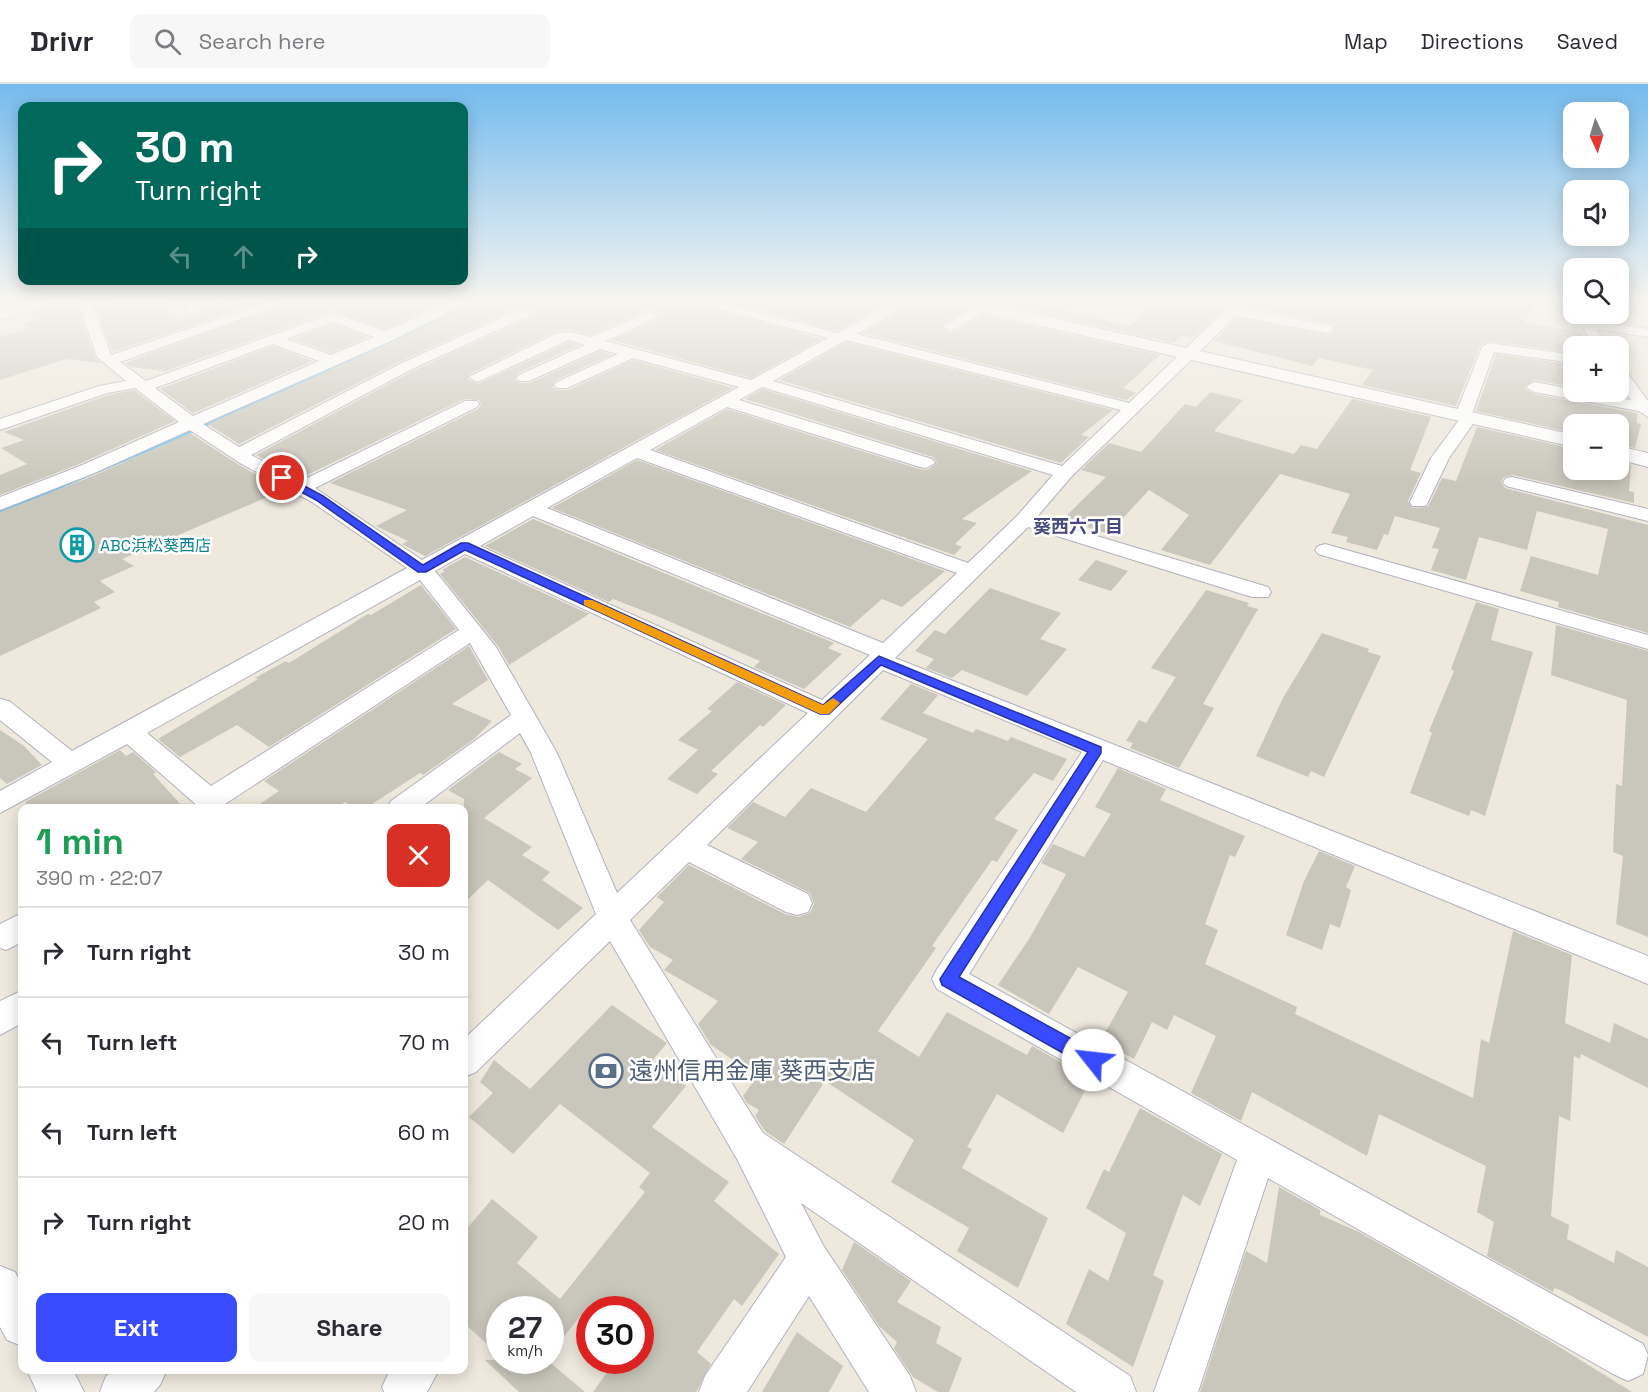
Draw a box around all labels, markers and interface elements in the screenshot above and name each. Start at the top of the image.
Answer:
search box [130,14,550,68]
text: Drivr [30,23,94,59]
icon: search [151,25,184,58]
text: Search here [199,27,325,55]
text: Map [1344,28,1388,55]
text: Directions [1421,28,1524,55]
text: Saved [1557,28,1618,55]
north arrow [1563,102,1629,168]
map controls [1563,102,1629,480]
text: 30 m [135,121,234,174]
icon: right [36,126,114,204]
text: Turn right [135,173,262,208]
button: sound [1563,180,1629,246]
icon: left [164,240,197,273]
icon: ahead [227,240,260,273]
icon: right [290,240,323,273]
button: search [1563,258,1629,324]
button: + [1563,336,1629,402]
button: − [1563,414,1629,480]
pin [256,452,307,503]
icon: arrive [265,461,298,494]
district label: 葵西六丁目 [1033,515,1123,538]
building icon: ABC浜松葵西店 [59,527,95,563]
place label: ABC浜松葵西店 [100,535,211,556]
text: 1 min [36,819,124,865]
button: close [387,824,450,887]
text: 390 m · 22:07 [36,865,162,891]
icon: right [36,936,69,969]
text: Turn right [87,938,192,966]
text: 30 m [398,938,450,966]
icon: left [36,1026,69,1059]
text: Turn left [87,1028,177,1056]
text: 70 m [399,1028,450,1056]
position arrow [1061,1028,1125,1092]
bank icon: 遠州信用金庫 葵西支店 [588,1053,624,1089]
place label: 遠州信用金庫 葵西支店 [629,1055,875,1086]
icon: left [36,1116,69,1149]
text: Turn left [87,1118,177,1146]
text: 60 m [398,1118,450,1146]
icon: right [36,1206,69,1239]
text: Turn right [87,1208,192,1236]
text: 20 m [398,1208,450,1236]
button: Exit [36,1293,237,1362]
button: Share [249,1293,450,1362]
speed limit sign: 30 [576,1296,654,1374]
text: 27 [508,1308,542,1347]
text: km/h [507,1341,543,1360]

